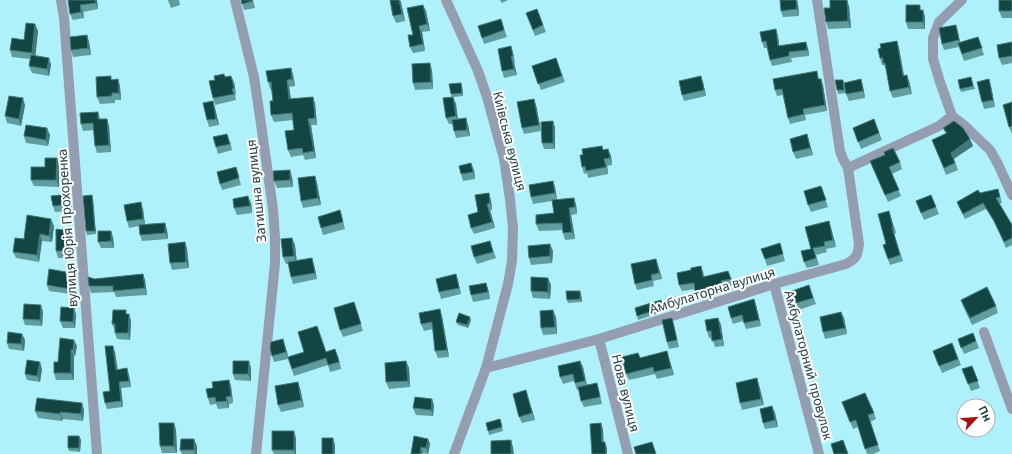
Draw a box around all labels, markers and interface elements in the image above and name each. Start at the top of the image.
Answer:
street label: Київська вулиця [489,89,531,193]
street label: Затишна вулиця [242,139,270,243]
street label: вулиця Юрія Прохоренка [52,148,82,308]
street label: Амбулаторна вулиця [647,262,777,318]
street label: Амбулаторний провулок [780,288,838,442]
street label: Нова вулиця [608,352,644,434]
north arrow [956,398,996,438]
text: Пн [975,403,996,424]

